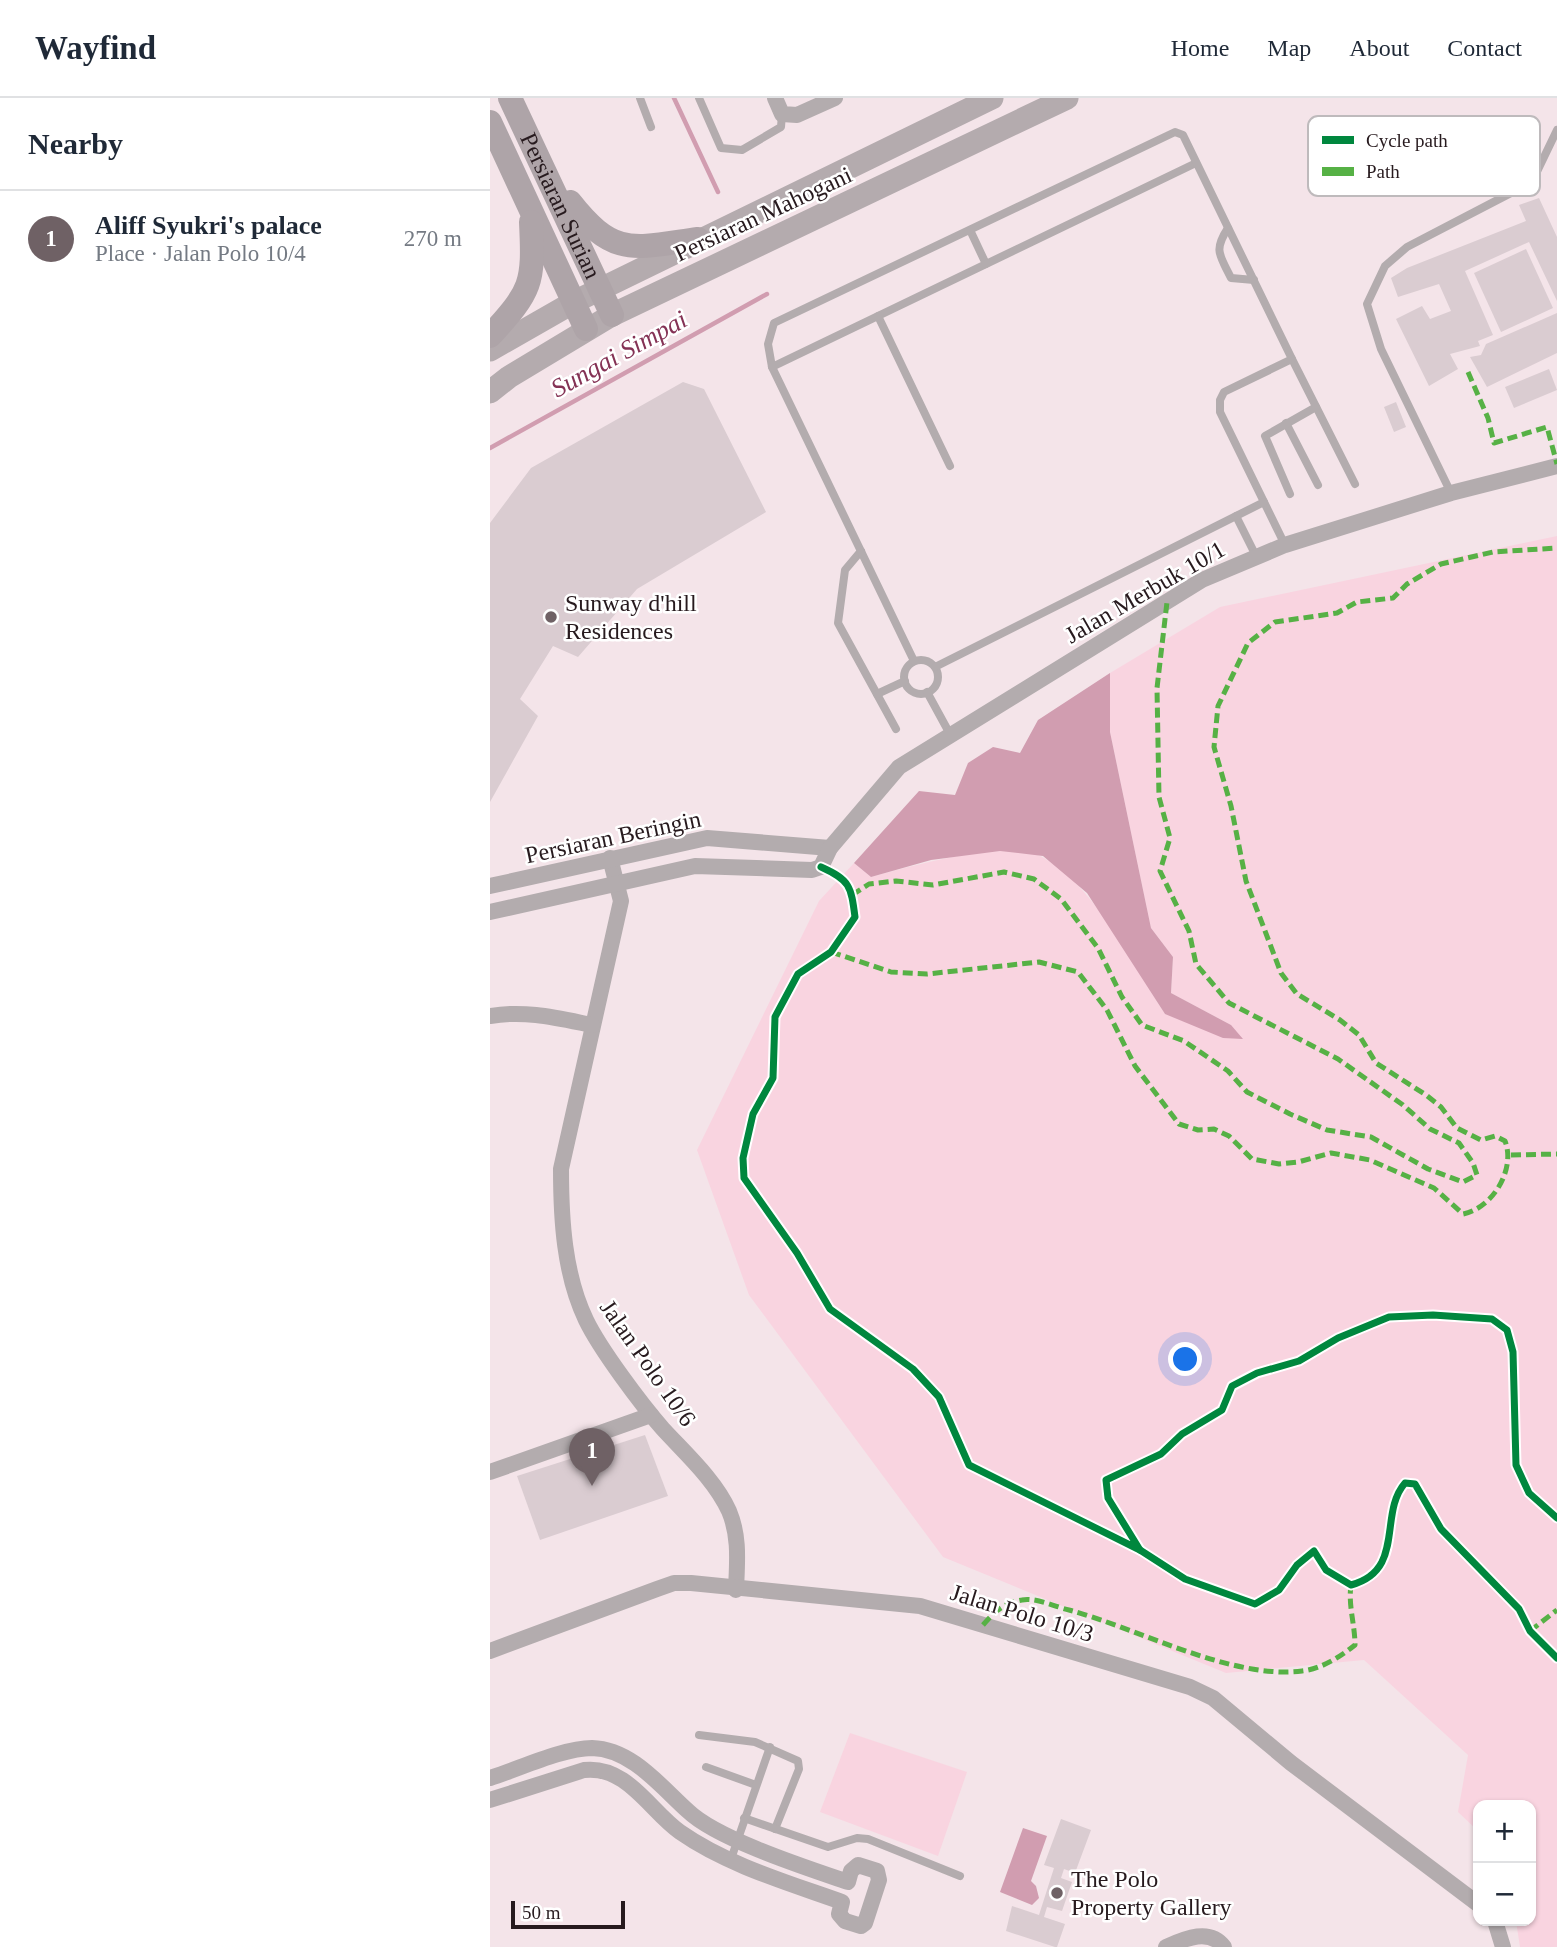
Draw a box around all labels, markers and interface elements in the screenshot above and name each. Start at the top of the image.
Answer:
text: Wayfind [35,30,156,66]
text: Home [1171,35,1229,61]
text: Map [1267,35,1311,61]
text: About [1349,35,1409,61]
text: Contact [1447,35,1522,61]
legend [1308,116,1540,196]
text: Nearby [28,127,123,160]
street label: Persiaran Surian [515,129,606,283]
text: Cycle path [1366,130,1448,151]
street label: Persiaran Mahogani [670,161,856,266]
text: Path [1366,161,1400,182]
text: Aliff Syukri's palace [95,211,322,240]
text: 1 [45,226,57,251]
text: 270 m [404,226,462,251]
text: Place · Jalan Polo 10/4 [95,241,306,266]
water label: Sungai Simpai [546,305,692,403]
street label: Jalan Merbuk 10/1 [1061,536,1229,648]
place label: Sunway d'hill Residences [565,590,697,644]
marker: Sunway d'hill Residences [543,609,559,625]
street label: Persiaran Beringin [523,806,703,868]
street label: Jalan Polo 10/6 [595,1295,701,1431]
your location [1168,1342,1202,1376]
pin: 1 [569,1428,615,1486]
street label: Jalan Polo 10/3 [947,1579,1097,1647]
map controls [1473,1800,1536,1926]
button: + [1473,1800,1536,1863]
button: − [1473,1863,1536,1926]
place label: The Polo Property Gallery [1071,1866,1232,1920]
marker: The Polo Property Gallery [1049,1885,1065,1901]
scale bar [511,1898,625,1930]
text: 50 m [522,1902,561,1923]

